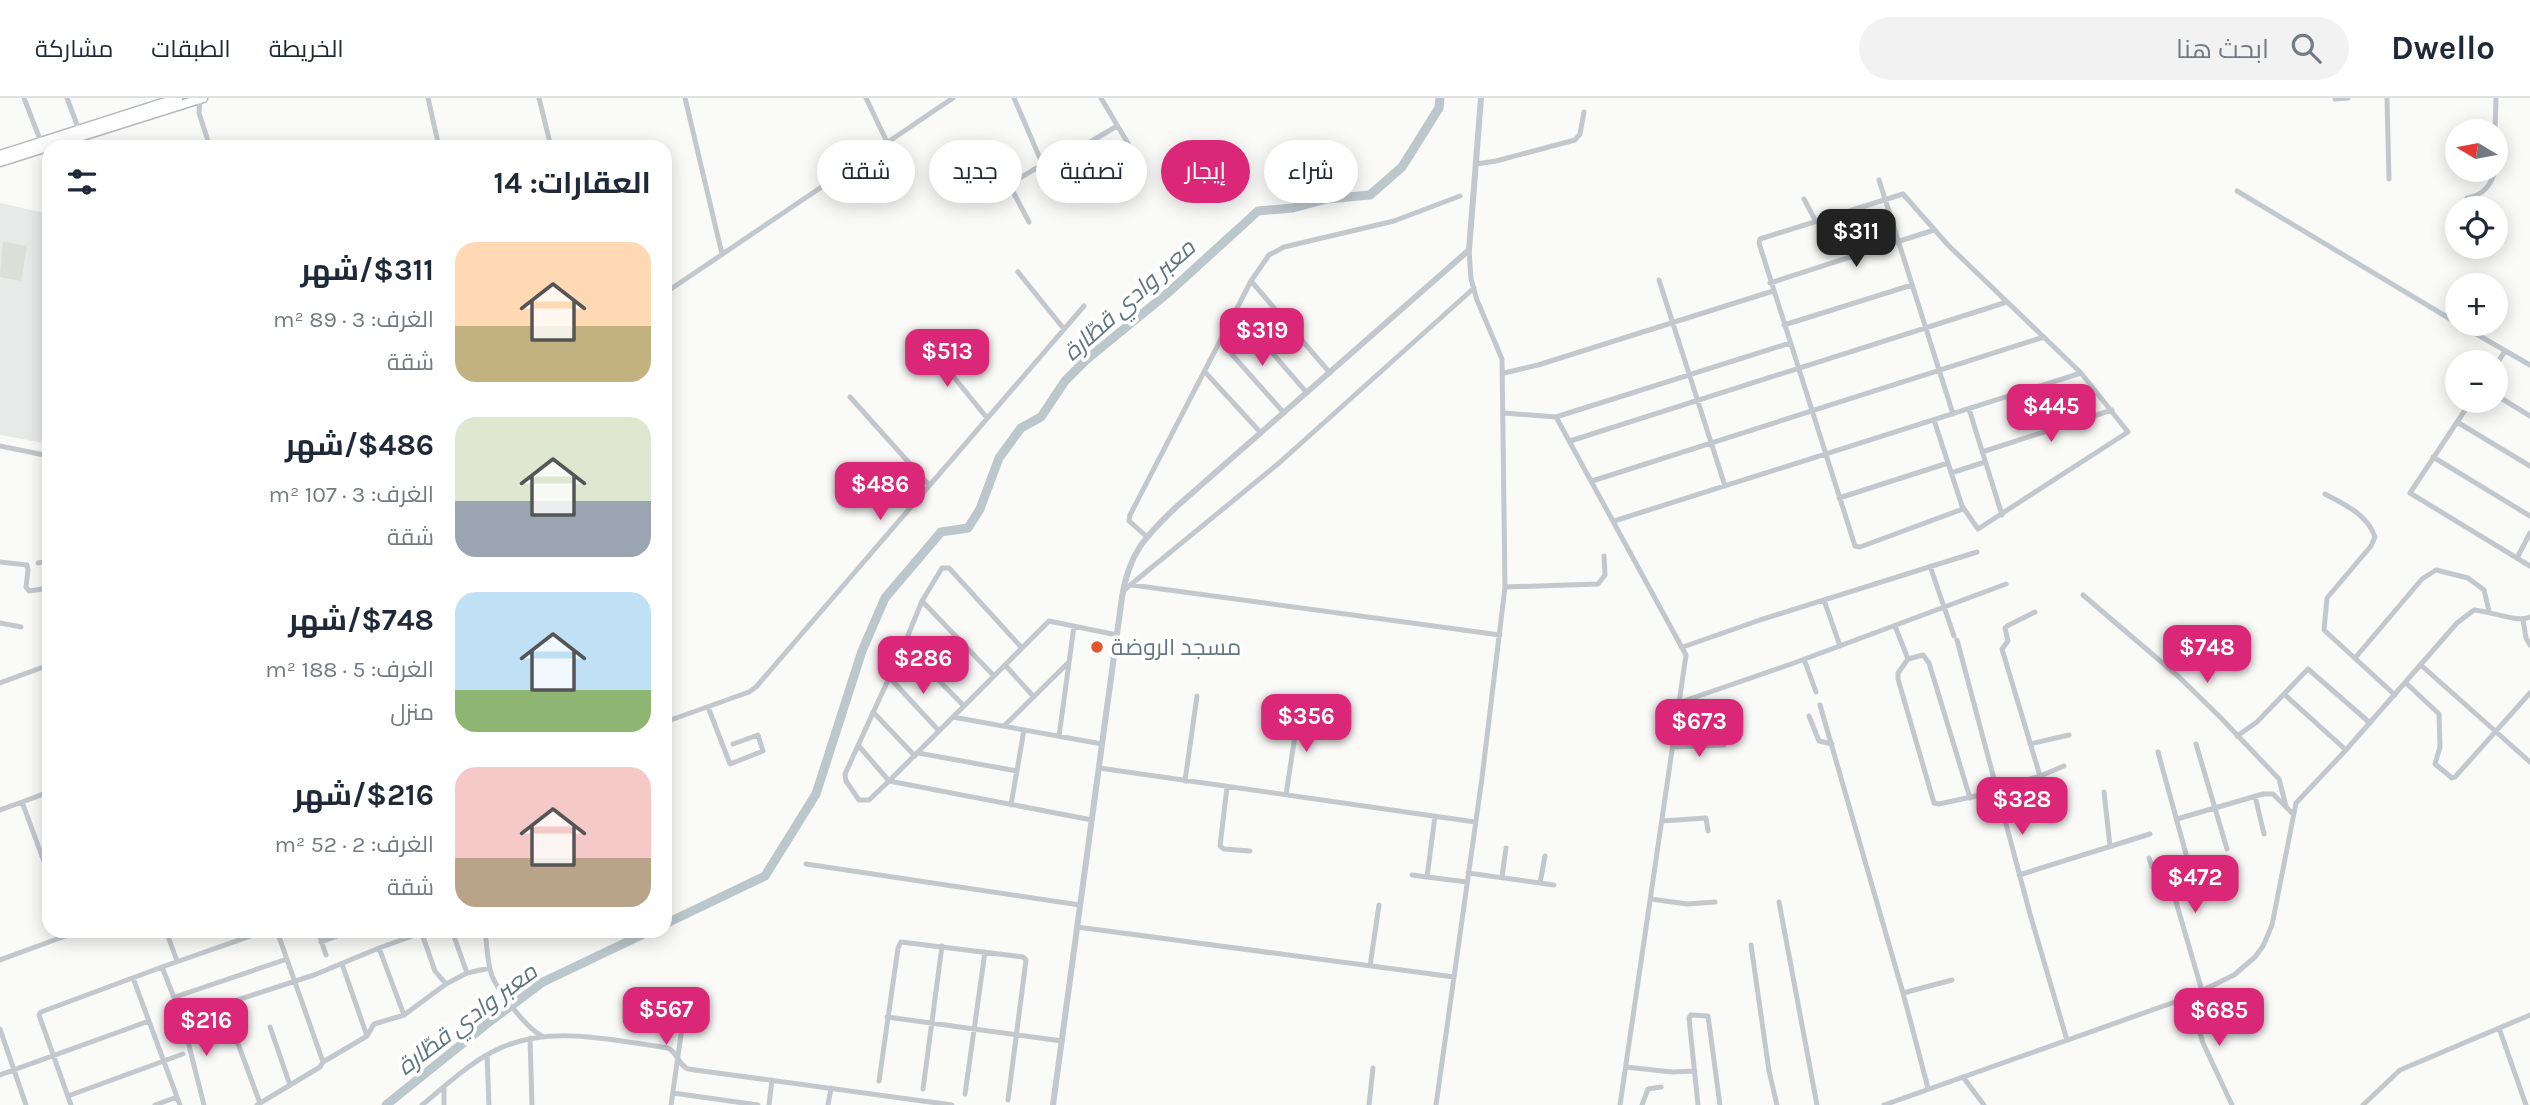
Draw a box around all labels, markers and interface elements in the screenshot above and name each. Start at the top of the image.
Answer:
search box [1859,17,2349,80]
icon: search [2287,29,2325,67]
text: Dwello [2391,29,2495,67]
text: ابحث هنا [2176,34,2269,65]
text: مشاركة [35,35,113,63]
text: الطبقات [151,35,231,63]
text: الخريطة [269,35,344,63]
north arrow [2445,119,2508,182]
map controls [2445,119,2508,413]
chip: شقة [817,140,915,203]
chip: جديد [929,140,1022,203]
chip: تصفية [1036,140,1147,203]
chip: إيجار [1161,140,1250,203]
chip: شراء [1264,140,1358,203]
icon: filters [63,163,101,201]
text: العقارات: 14 [494,165,651,201]
button: locate [2445,196,2508,259]
pin: $311 [1815,209,1897,269]
text: $311 [1833,218,1879,245]
water label: معبر وادي قطّارة [1057,233,1204,370]
text: $311/شهر [300,252,434,288]
icon: home [511,270,595,354]
button: + [2445,273,2508,336]
text: الغرف: 3 · 89 m² [273,306,434,333]
pin: $319 [1221,308,1303,368]
text: $319 [1236,317,1288,344]
pin: $513 [906,330,988,389]
text: $513 [921,338,973,365]
text: شقة [387,349,434,376]
button: − [2445,350,2508,413]
pin: $445 [2010,384,2092,444]
text: $445 [2023,393,2079,420]
text: $486/شهر [285,427,434,463]
icon: home [511,445,595,529]
pin: $486 [839,462,921,522]
text: $486 [851,471,909,498]
text: الغرف: 3 · 107 m² [269,481,434,508]
text: شقة [387,524,434,551]
text: $748/شهر [288,602,434,638]
icon: home [511,620,595,704]
pin: $748 [2166,626,2248,685]
place label: مسجد الروضة [1111,634,1241,661]
text: $748 [2179,634,2235,661]
pin: $286 [882,636,964,696]
marker: مسجد الروضة [1089,639,1105,655]
text: $286 [894,645,952,672]
text: الغرف: 5 · 188 m² [265,656,434,683]
pin: $356 [1265,694,1347,754]
text: منزل [390,699,434,726]
pin: $673 [1658,700,1740,759]
text: $356 [1277,703,1335,730]
text: $673 [1671,708,1727,735]
text: $216/شهر [293,777,434,813]
pin: $328 [1981,778,2063,837]
text: $328 [1993,786,2051,813]
icon: home [511,795,595,879]
text: الغرف: 2 · 52 m² [275,831,434,858]
pin: $472 [2154,856,2236,915]
text: $472 [2168,864,2222,891]
text: شقة [387,874,434,901]
water label: معبر وادي قطّارة [392,957,546,1085]
pin: $567 [625,988,707,1047]
pin: $685 [2178,988,2260,1048]
text: $567 [639,996,693,1023]
text: $685 [2190,997,2248,1024]
pin: $216 [165,998,247,1058]
text: $216 [180,1007,232,1034]

